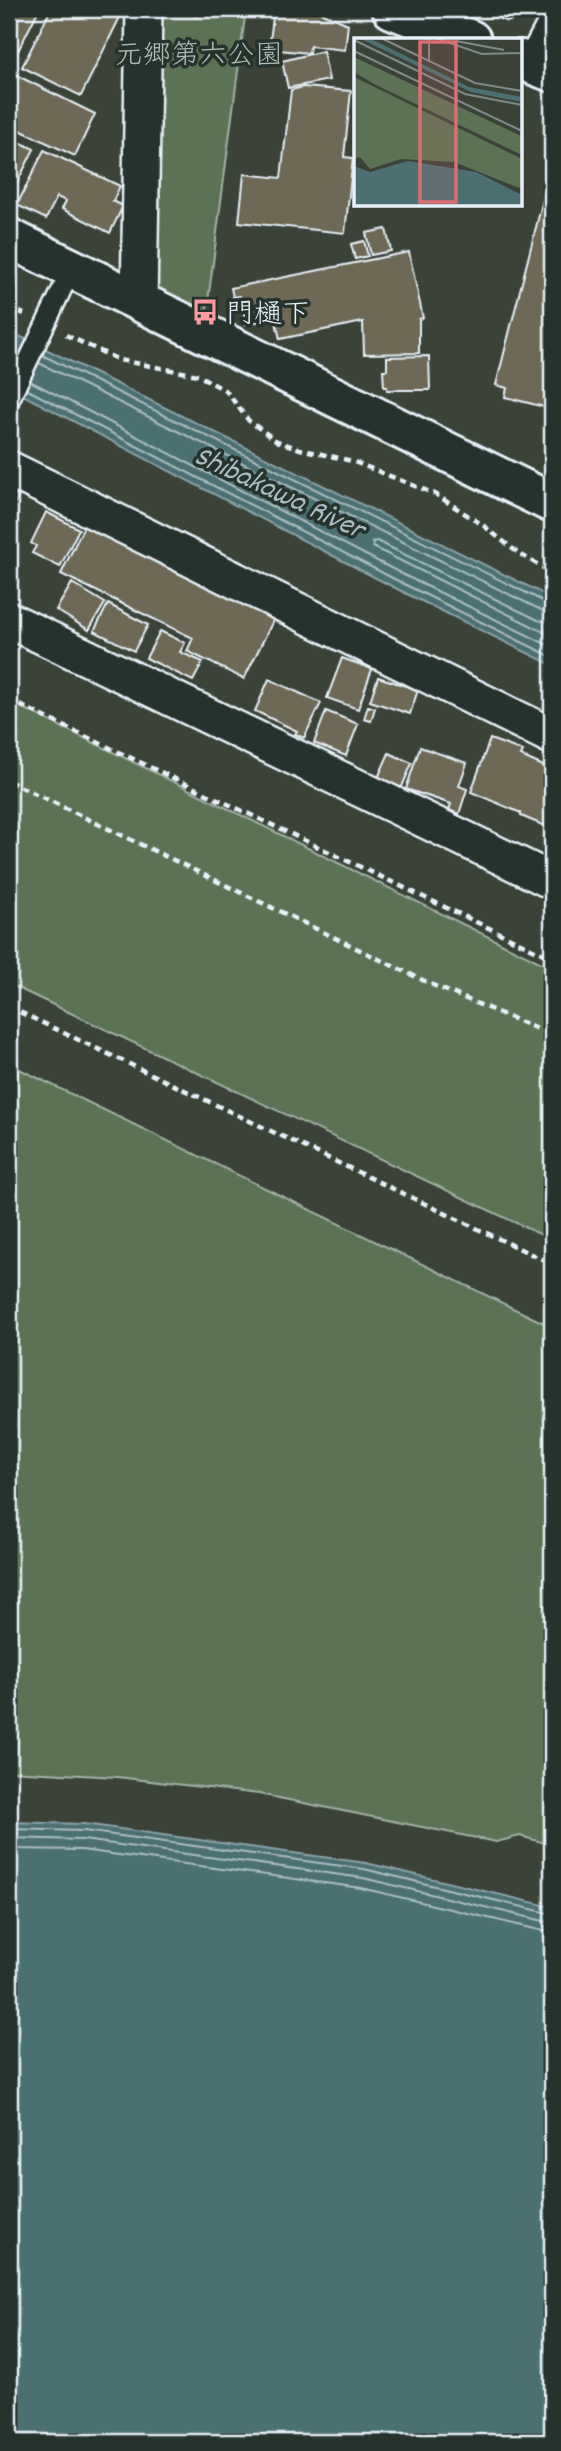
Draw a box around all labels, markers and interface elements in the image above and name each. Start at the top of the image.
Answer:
park label: 元郷第六公園 [115,38,283,78]
inset map [354,38,522,206]
bus stop icon: 門樋下 [190,297,220,327]
place label: 門樋下 [226,297,310,337]
water label: Shibakawa River [186,437,373,554]

